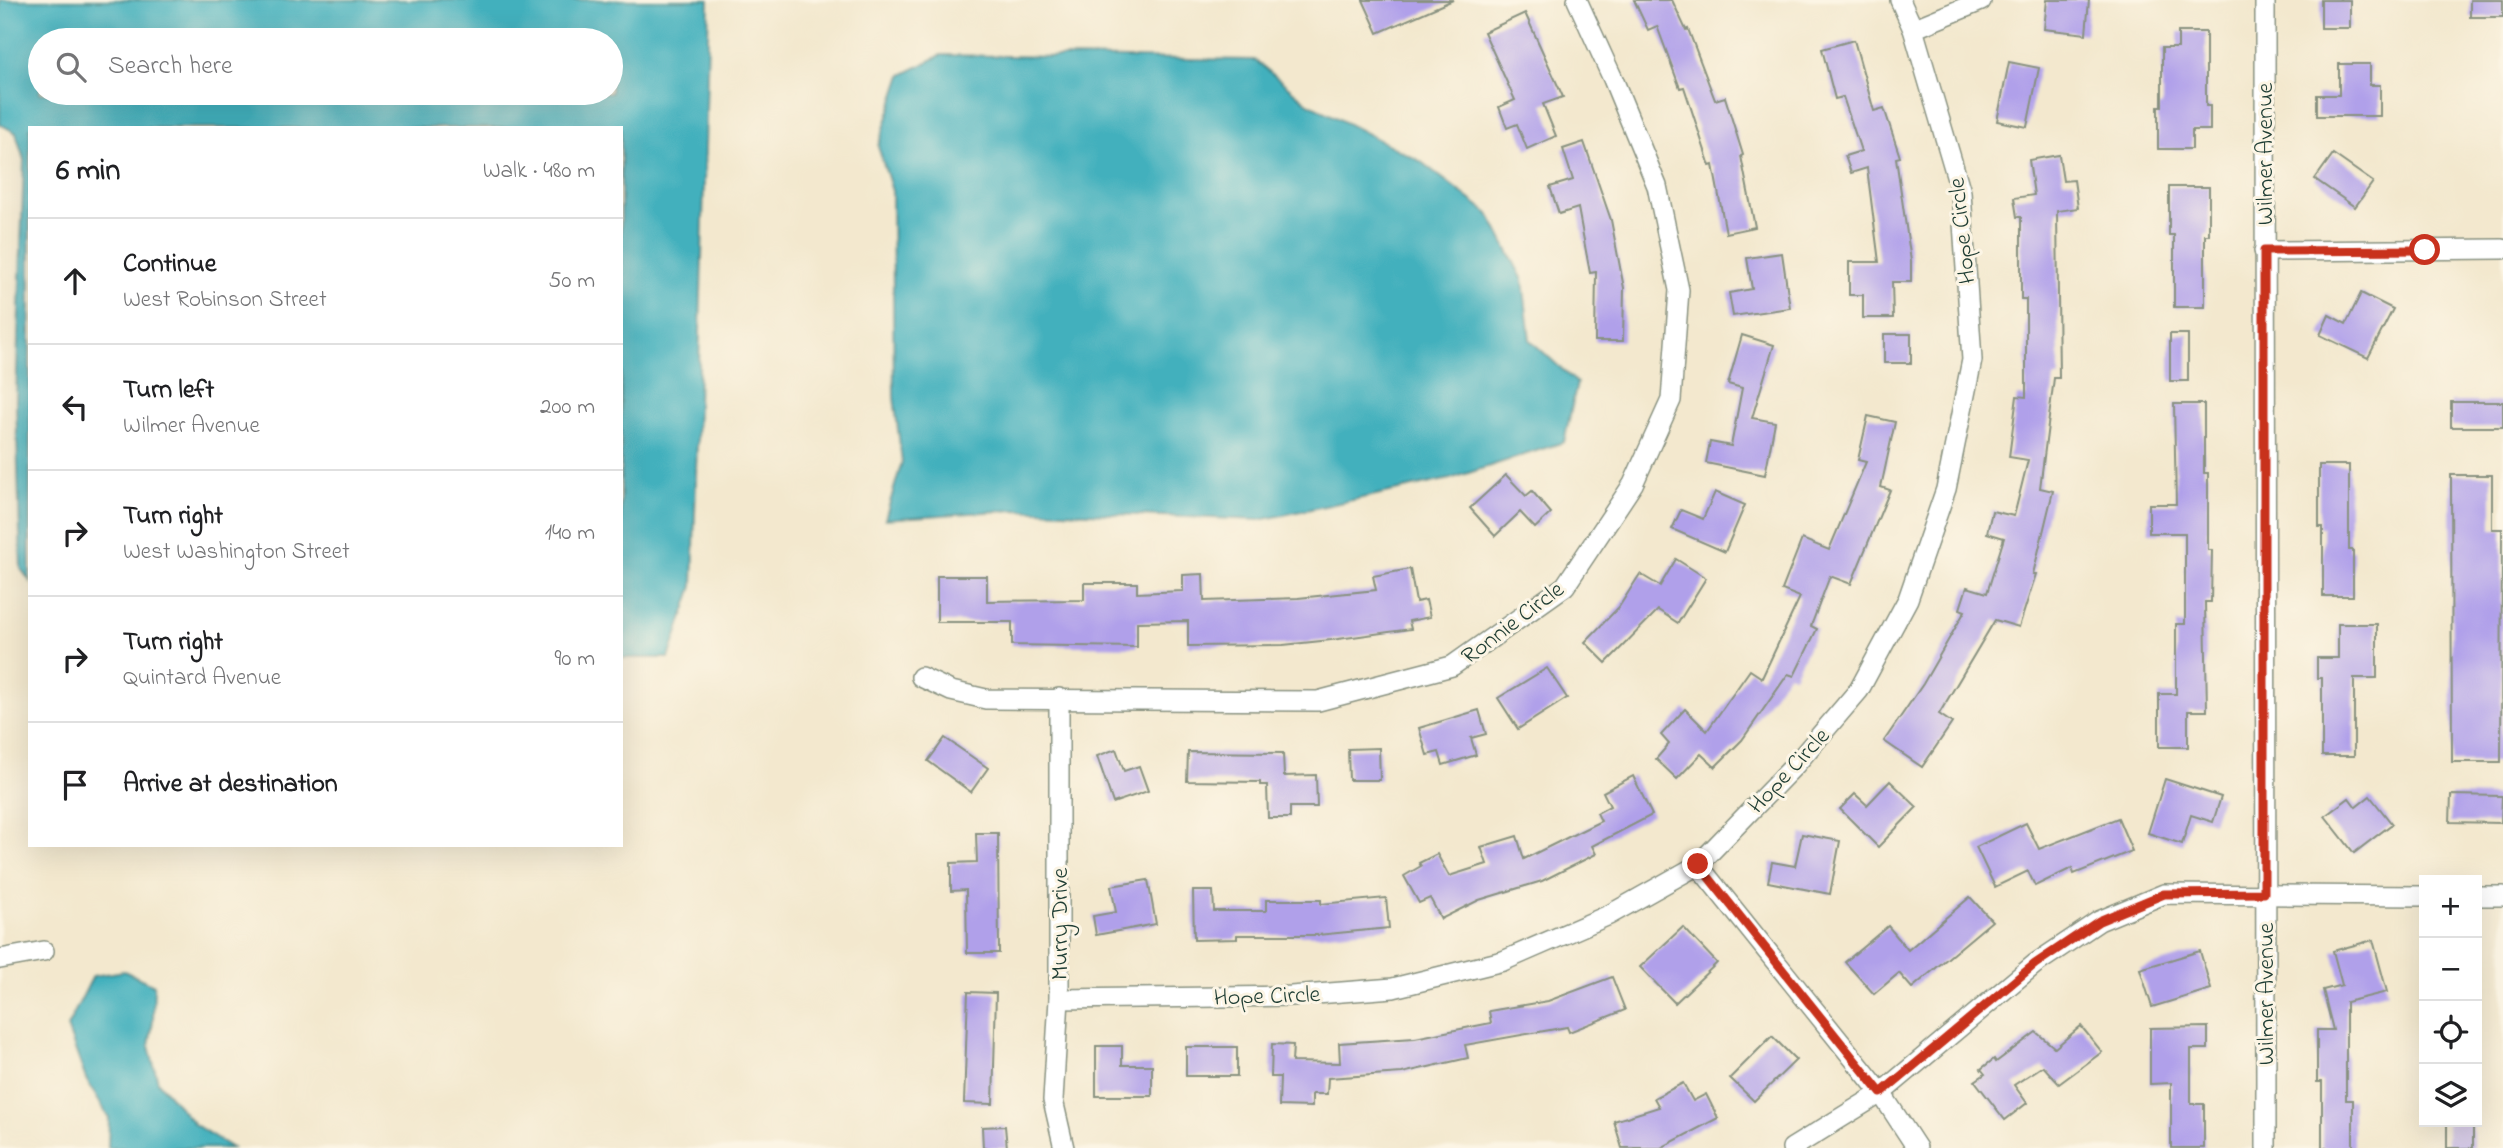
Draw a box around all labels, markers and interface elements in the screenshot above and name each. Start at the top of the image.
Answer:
search box [28,28,623,105]
icon: search [52,48,90,86]
text: Search here [108,48,233,86]
street label: Wilmer Avenue [2249,82,2284,225]
text: 6 min [56,150,120,194]
text: Walk · 480 m [483,155,595,188]
street label: Hope Circle [1940,176,1986,286]
route start [2409,234,2440,265]
text: Continue [123,246,216,284]
icon: ahead [56,262,94,300]
text: 50 m [548,265,595,298]
text: West Robinson Street [123,284,327,317]
text: Turn left [123,372,214,410]
icon: left [56,388,94,426]
text: 200 m [540,391,595,424]
text: Wilmer Avenue [123,410,260,443]
text: Turn right [123,498,223,536]
icon: right [56,514,94,552]
text: 140 m [545,517,595,550]
text: West Washington Street [123,536,350,569]
street label: Ronnie Circle [1455,574,1572,674]
text: Turn right [123,624,223,662]
icon: right [56,640,94,678]
text: 90 m [555,643,595,676]
text: Quintard Avenue [123,662,281,695]
street label: Hope Circle [1741,721,1839,823]
icon: arrive [56,766,94,804]
text: Arrive at destination [123,766,338,804]
route end [1682,848,1713,879]
street label: Murry Drive [1044,867,1080,980]
map controls [2419,875,2482,1127]
button: + [2419,875,2482,938]
street label: Wilmer Avenue [2250,922,2285,1065]
button: − [2419,938,2482,1001]
street label: Hope Circle [1213,978,1321,1017]
button: locate [2419,1001,2482,1064]
button: layers [2419,1064,2482,1127]

